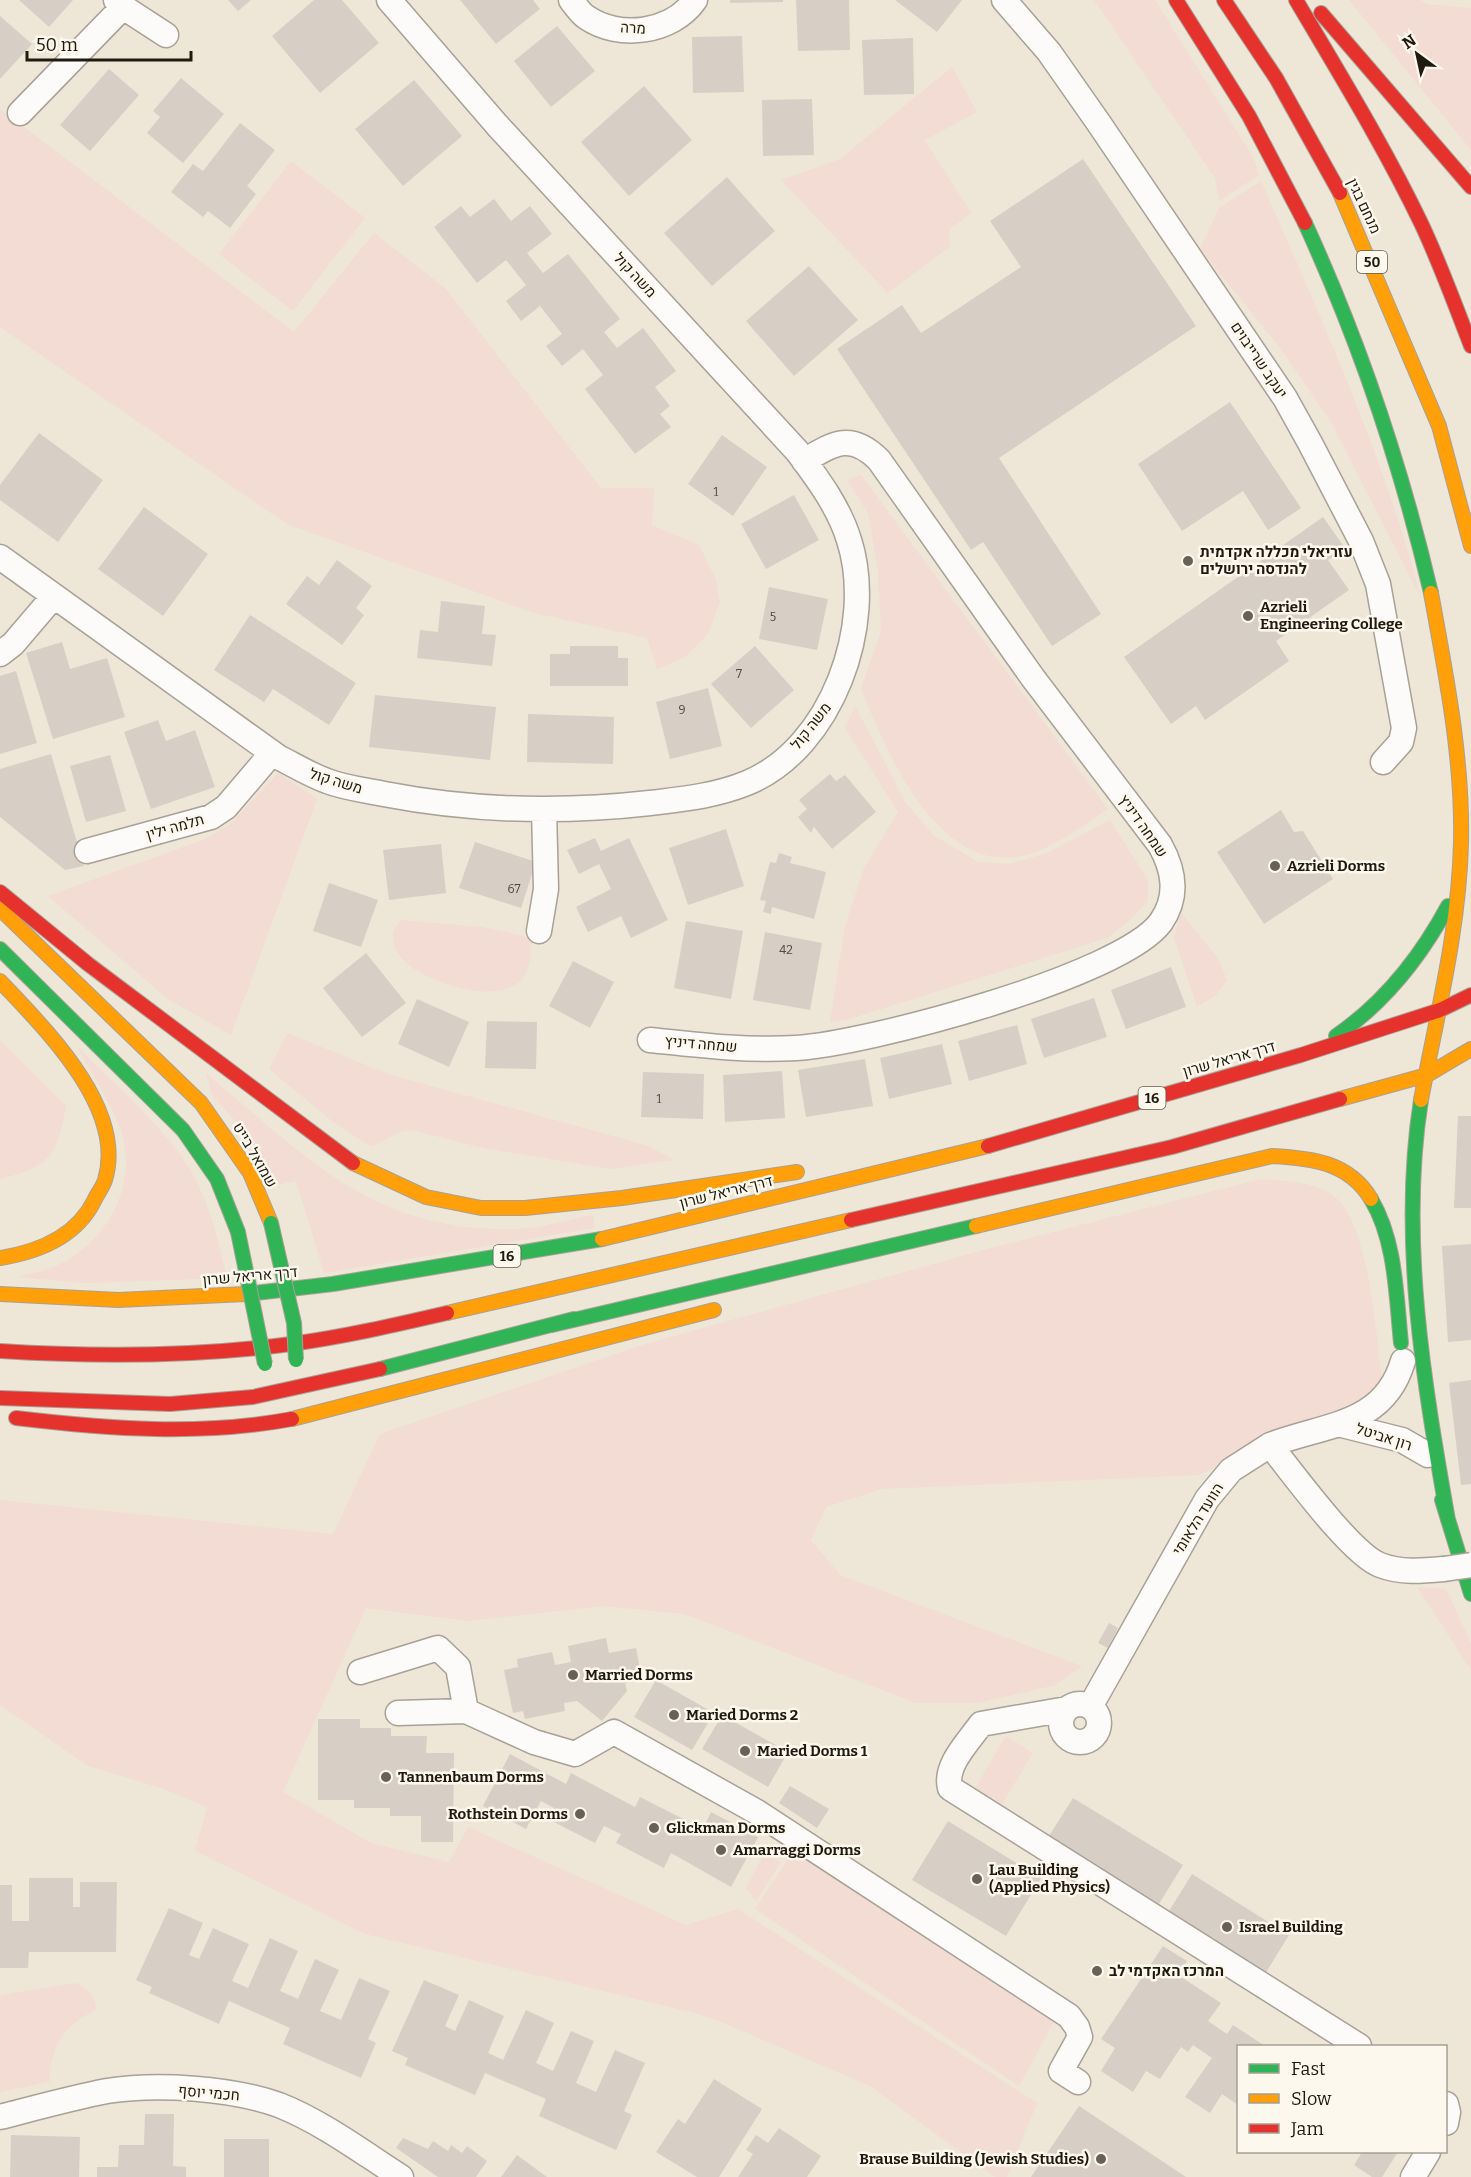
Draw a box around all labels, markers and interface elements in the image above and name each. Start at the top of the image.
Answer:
street label: מרה [620,18,646,38]
scale bar [27,24,190,62]
north arrow [1387,24,1447,84]
text: N [1399,31,1419,53]
text: 50 m [36,34,78,56]
street label: מנחם בגין [1343,175,1385,237]
street label: משה קול [610,249,660,301]
road number: 50 [1357,251,1387,273]
street label: יעקב שרייבוים [1227,318,1291,402]
house number: 1 [714,485,719,499]
place label: עזריאלי מכללה אקדמית להנדסה ירושלים [1200,543,1353,578]
marker: עזריאלי מכללה אקדמית להנדסה ירושלים [1181,554,1195,568]
place label: Azrieli Engineering College [1260,598,1403,633]
marker: Azrieli Engineering College [1241,609,1255,623]
house number: 5 [770,610,776,624]
house number: 7 [736,667,742,681]
street label: משה קול [787,699,835,753]
house number: 9 [678,703,686,717]
street label: משה קול [307,764,365,798]
street label: שמחה דיניץ [1115,791,1171,861]
street label: תלמה ילין [144,810,206,844]
place label: Azrieli Dorms [1287,857,1385,875]
marker: Azrieli Dorms [1268,859,1282,873]
house number: 67 [508,882,520,896]
house number: 42 [779,943,793,957]
street label: שמחה דיניץ [664,1032,738,1056]
street label: דרך אריאל שרון [1181,1037,1278,1081]
road number: 16 [1138,1087,1166,1109]
house number: 1 [657,1092,662,1106]
street label: שמואל בייט [229,1119,281,1191]
street label: דרך אריאל שרון [678,1172,775,1212]
road number: 16 [494,1245,520,1267]
street label: דרך אריאל שרון [202,1263,299,1289]
street label: רון אביטל [1354,1419,1414,1455]
street label: הוועד הלאומי [1169,1480,1227,1558]
place label: Married Dorms [585,1666,693,1684]
marker: Married Dorms [566,1668,580,1682]
place label: Maried Dorms 2 [686,1706,798,1724]
marker: Maried Dorms 2 [667,1708,681,1722]
place label: Maried Dorms 1 [757,1742,868,1760]
marker: Maried Dorms 1 [738,1744,752,1758]
place label: Tannenbaum Dorms [398,1768,544,1786]
marker: Tannenbaum Dorms [379,1770,393,1784]
place label: Rothstein Dorms [448,1805,568,1823]
marker: Rothstein Dorms [573,1807,587,1821]
place label: Glickman Dorms [666,1819,785,1837]
marker: Glickman Dorms [647,1821,661,1835]
place label: Amarraggi Dorms [733,1841,861,1859]
marker: Amarraggi Dorms [714,1843,728,1857]
place label: Lau Building (Applied Physics) [989,1861,1110,1896]
marker: Lau Building (Applied Physics) [970,1872,984,1886]
place label: Israel Building [1239,1918,1343,1936]
marker: Israel Building [1220,1920,1234,1934]
place label: המרכז האקדמי לב [1109,1962,1224,1980]
marker: המרכז האקדמי לב [1090,1964,1104,1978]
legend [1237,2045,1447,2153]
text: Fast [1291,2058,1326,2080]
street label: חכמי יוסף [178,2081,240,2105]
text: Slow [1291,2088,1332,2110]
text: Jam [1290,2118,1324,2140]
place label: Brause Building (Jewish Studies) [859,2150,1089,2168]
marker: Brause Building (Jewish Studies) [1094,2152,1108,2166]

